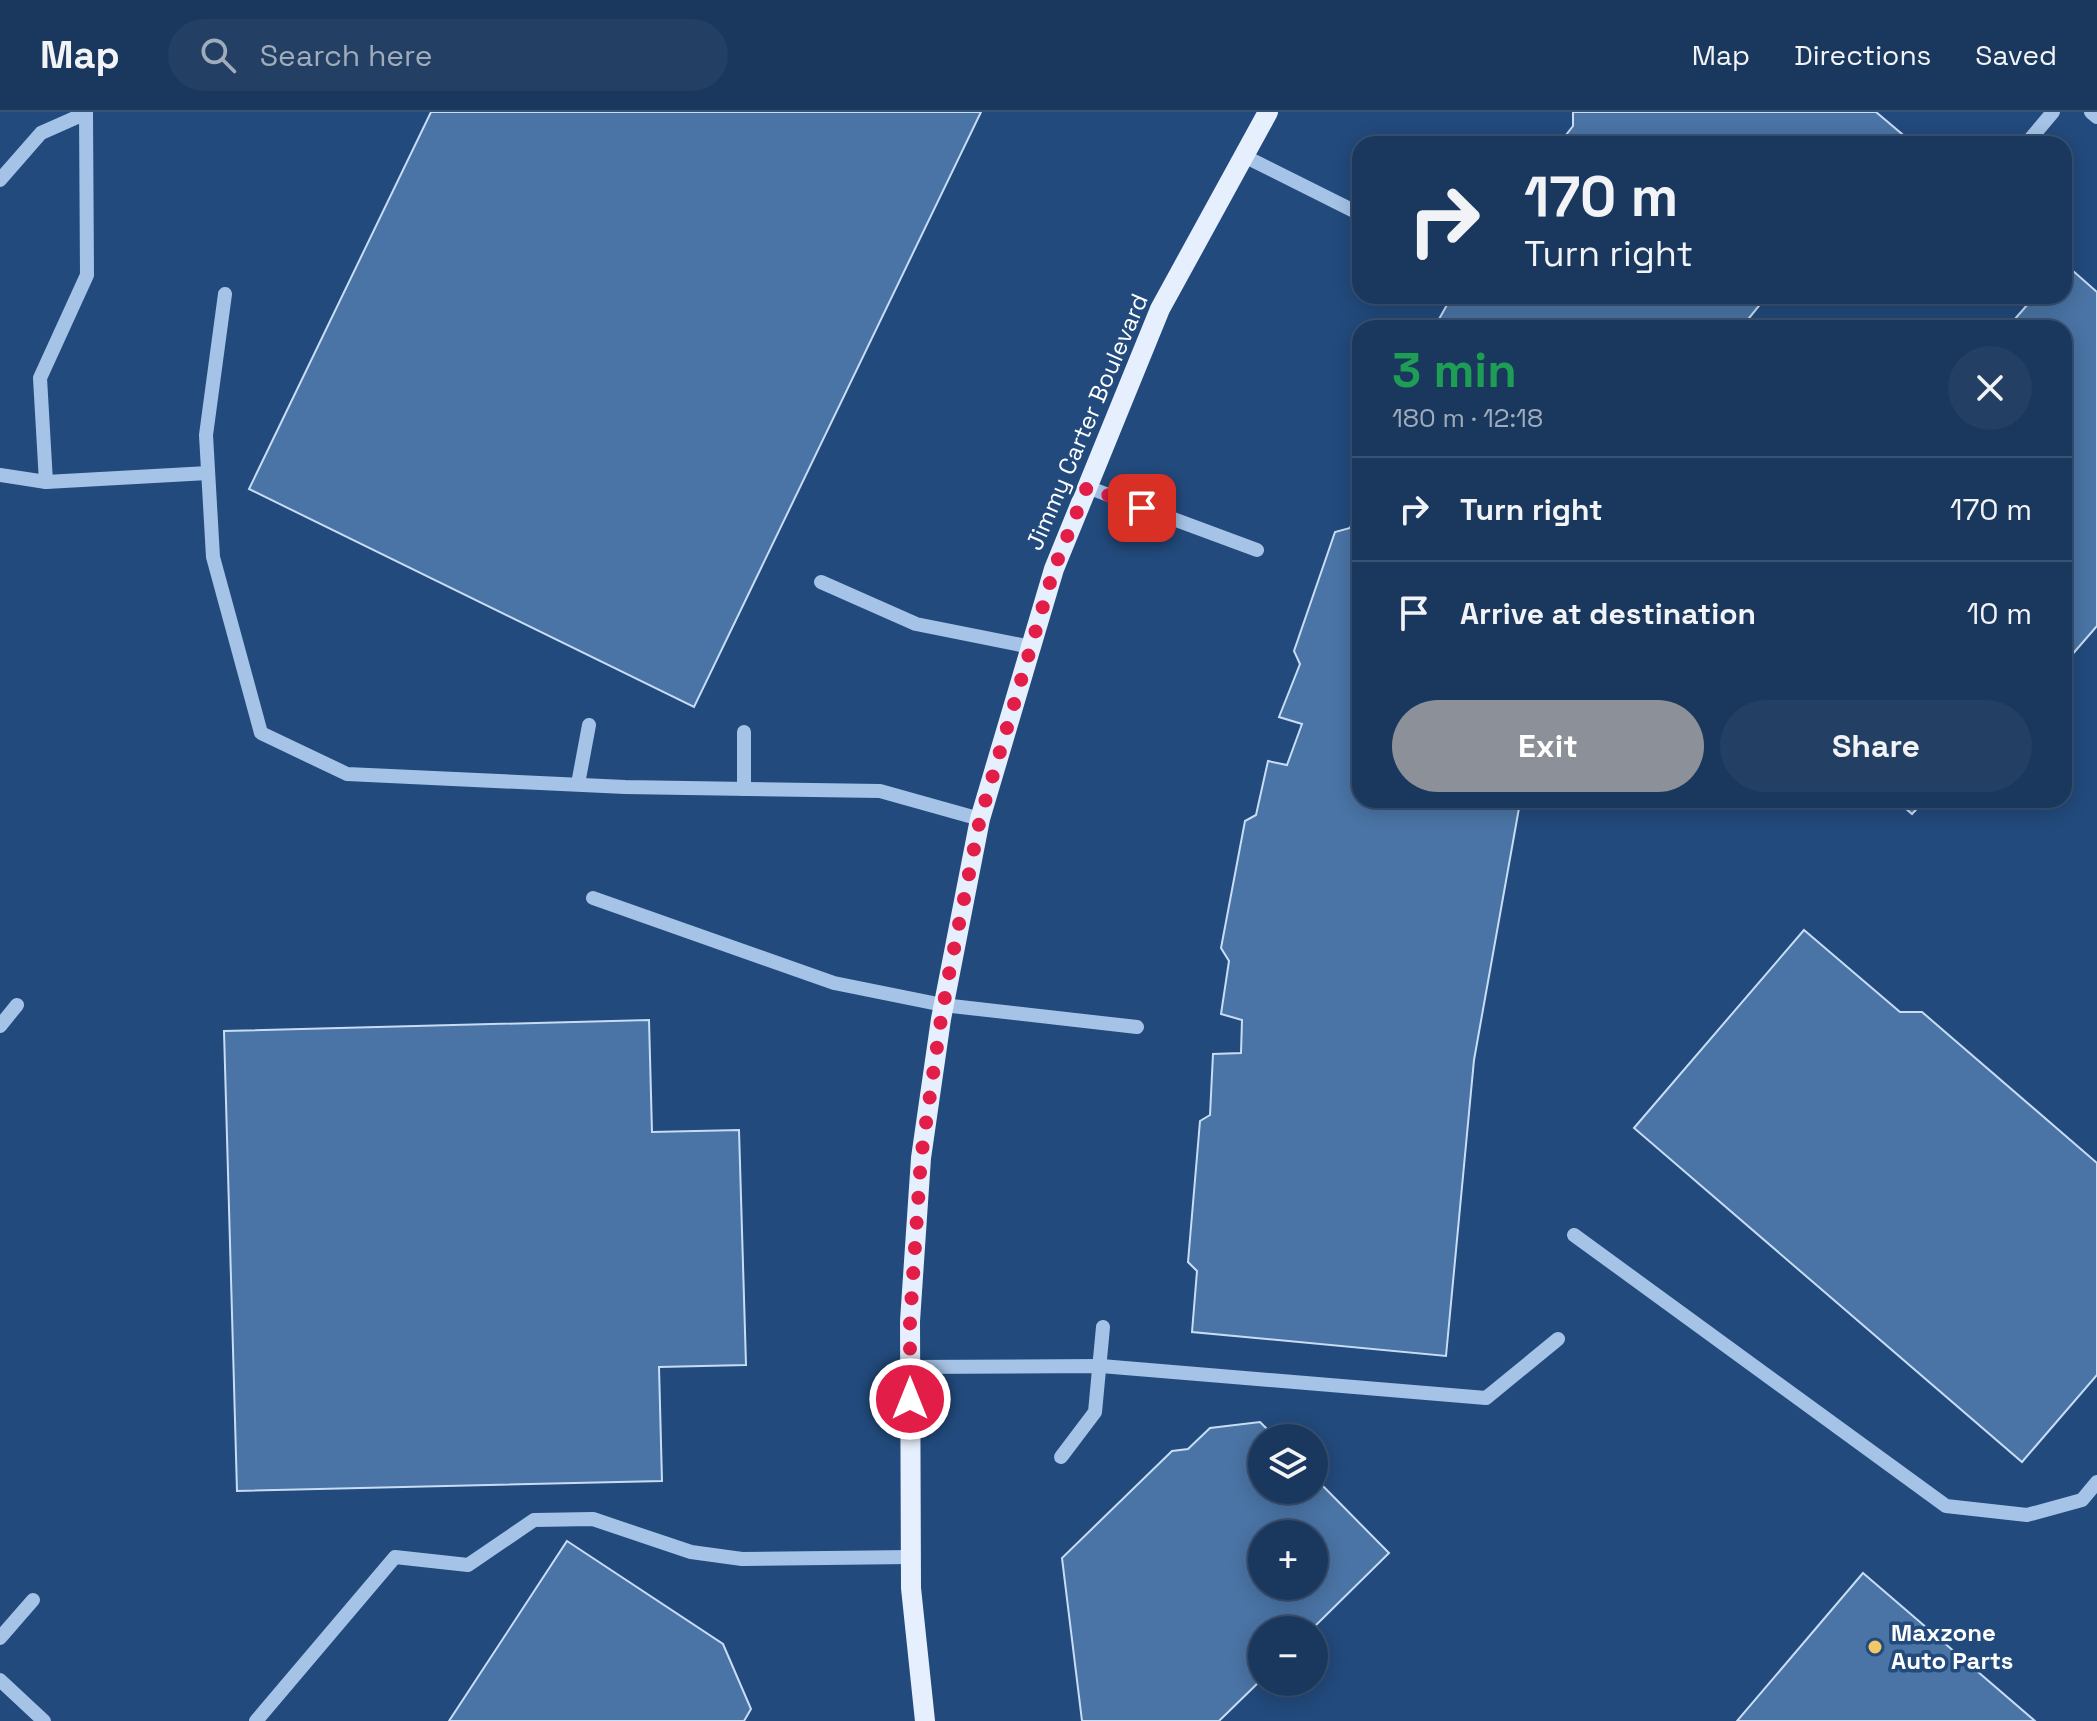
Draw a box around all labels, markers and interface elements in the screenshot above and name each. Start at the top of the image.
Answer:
search box [168,19,728,91]
text: Map [40,31,120,79]
icon: search [196,33,240,77]
text: Search here [260,36,433,75]
text: Map [1692,37,1750,73]
text: Directions [1794,37,1931,73]
text: Saved [1975,37,2057,73]
text: 170 m [1524,161,1678,232]
icon: right [1392,168,1496,272]
text: Turn right [1524,231,1693,277]
street label: Jimmy Carter Boulevard [1018,289,1155,555]
text: 3 min [1392,340,1517,401]
button: close [1948,346,2032,430]
text: 180 m · 12:18 [1392,401,1543,435]
pin [1108,474,1176,542]
icon: arrive [1120,486,1164,530]
icon: right [1392,487,1436,531]
text: Turn right [1460,490,1603,529]
text: 170 m [1950,490,2032,529]
icon: arrive [1392,591,1436,635]
text: Arrive at destination [1460,594,1756,633]
text: 10 m [1967,594,2032,633]
button: Exit [1392,700,1704,792]
button: Share [1720,700,2032,792]
position arrow [868,1357,952,1441]
map controls [1248,1424,1328,1696]
button: layers [1248,1424,1328,1504]
button: + [1248,1520,1328,1600]
button: − [1248,1616,1328,1696]
place label: Maxzone Auto Parts [1891,1617,2013,1676]
marker: Maxzone Auto Parts [1866,1638,1884,1656]

